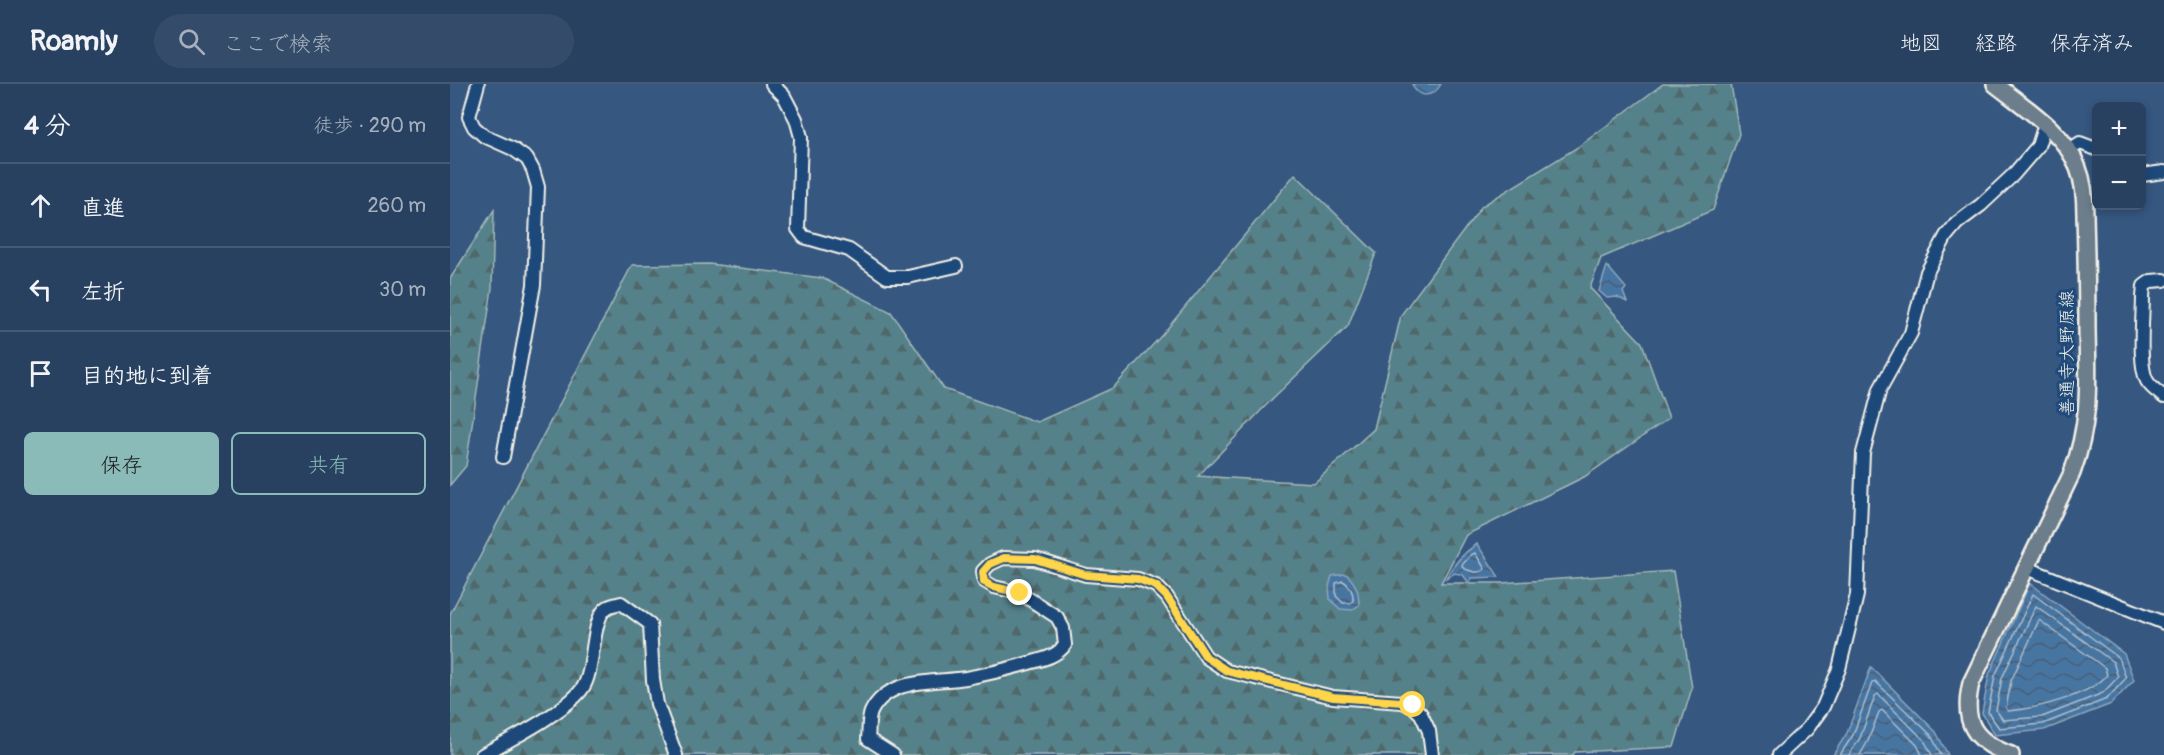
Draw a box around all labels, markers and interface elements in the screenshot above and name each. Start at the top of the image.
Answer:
search box [154,14,574,68]
text: Roamly [30,24,118,59]
icon: search [175,25,208,58]
text: ここで検索 [223,30,333,58]
text: 地図 [1900,30,1942,57]
text: 経路 [1975,30,2017,57]
text: 保存済み [2050,30,2134,57]
map controls [2092,102,2146,210]
button: + [2092,102,2146,156]
text: 4 分 [24,110,71,142]
text: 徒歩 · 290 m [314,113,426,138]
button: − [2092,156,2146,210]
icon: ahead [24,189,57,222]
text: 260 m [367,193,426,218]
text: 直進 [81,194,125,222]
icon: left [24,273,57,306]
text: 30 m [379,277,426,302]
text: 左折 [81,278,125,306]
street label: 善通寺大野原線 [2056,290,2079,416]
icon: arrive [24,357,57,390]
text: 目的地に到着 [81,362,213,390]
button: 保存 [24,432,219,495]
button: 共有 [231,432,426,495]
route end [1006,579,1032,605]
route start [1399,691,1425,717]

